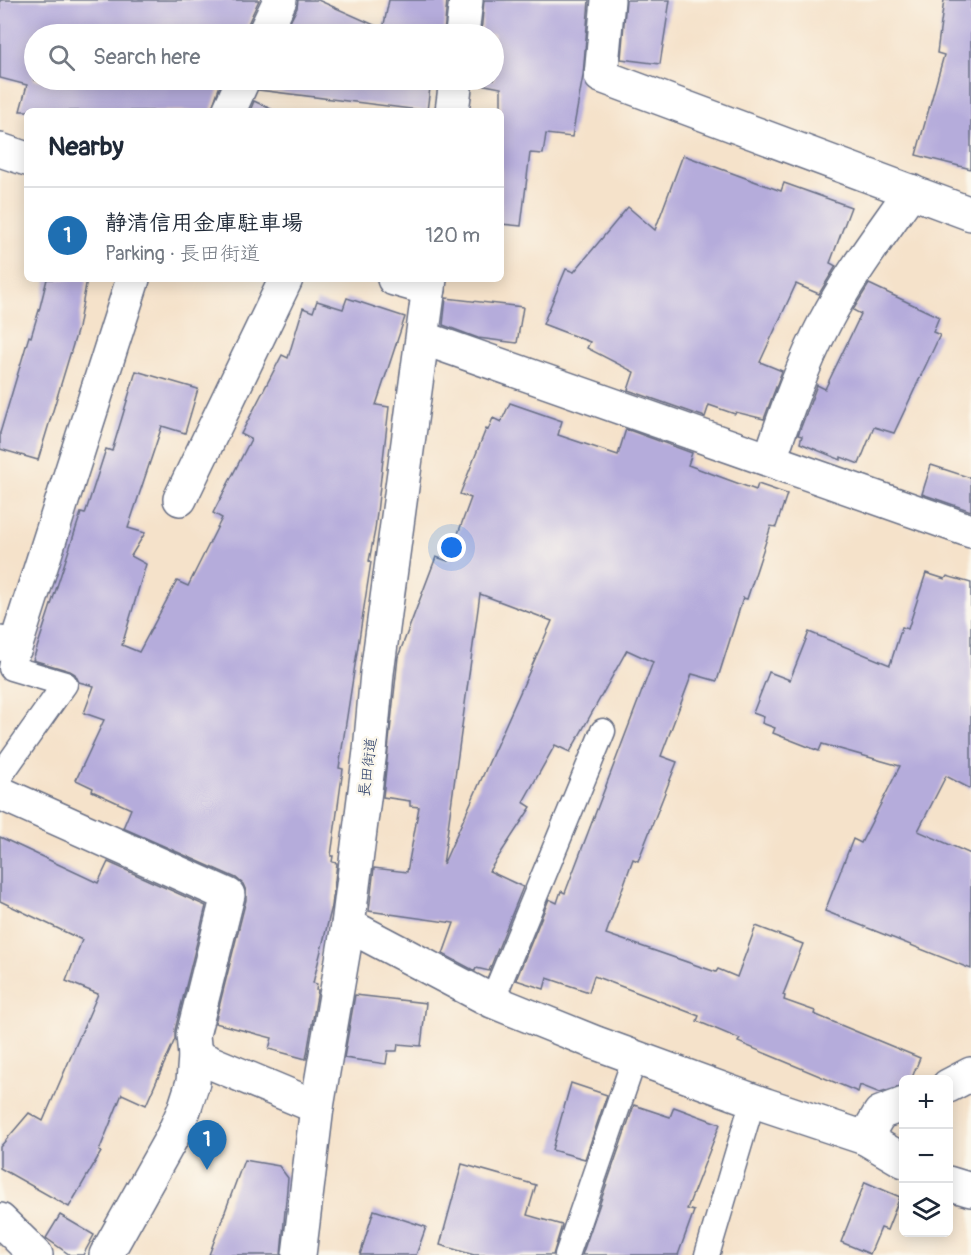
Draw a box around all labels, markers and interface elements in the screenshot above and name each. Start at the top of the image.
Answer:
search box [24,24,504,90]
icon: search [45,41,78,74]
text: Search here [93,43,200,71]
text: Nearby [48,131,124,163]
text: 静清信用金庫駐車場 [105,209,303,237]
text: 1 [64,223,71,248]
text: 120 m [425,223,480,248]
text: Parking · 長田街道 [105,241,260,266]
your location [437,533,466,562]
street label: 長田街道 [355,736,381,798]
map controls [899,1075,953,1237]
button: + [899,1075,953,1129]
pin: 1 [188,1120,226,1170]
button: − [899,1129,953,1183]
button: layers [899,1183,953,1237]

